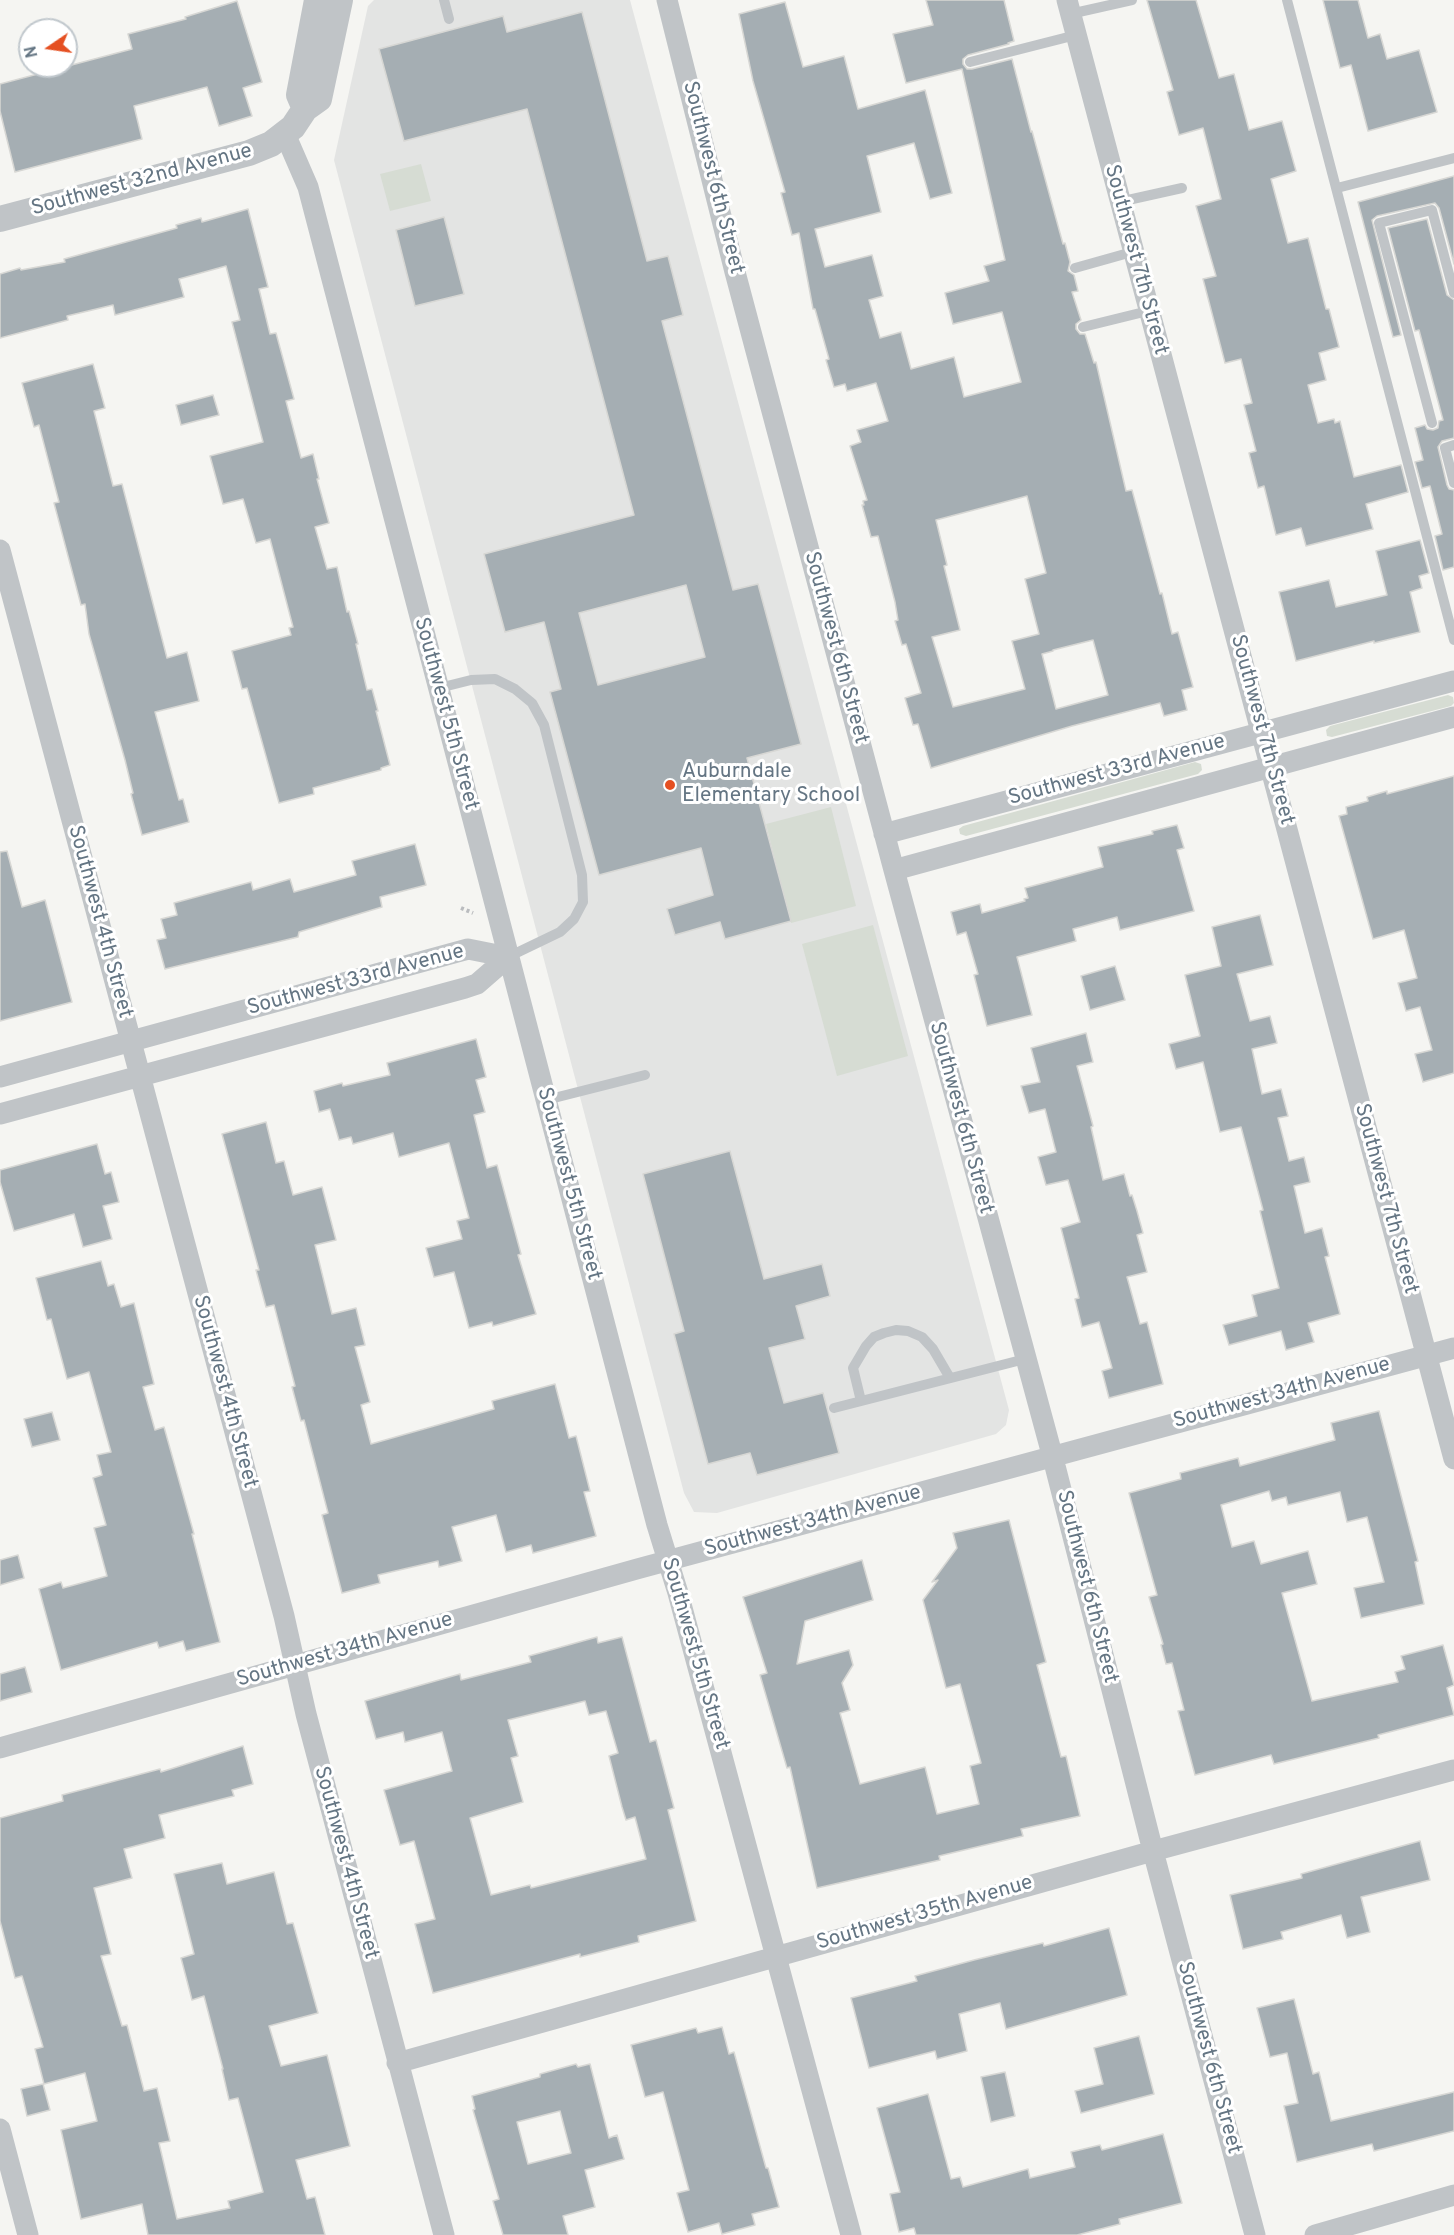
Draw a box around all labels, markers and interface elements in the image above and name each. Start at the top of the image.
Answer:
north arrow [18,18,78,78]
text: N [21,44,43,59]
street label: Southwest 6th Street [676,79,748,277]
street label: Southwest 32nd Avenue [29,139,255,223]
street label: Southwest 7th Street [1098,162,1172,358]
street label: Southwest 6th Street [797,549,873,747]
street label: Southwest 5th Street [407,615,483,813]
street label: Southwest 7th Street [1224,632,1298,828]
street label: Southwest 33rd Avenue [1006,730,1228,812]
place label: Auburndale Elementary School [682,760,860,810]
marker: Auburndale Elementary School [663,778,677,792]
street label: Southwest 4th Street [61,823,137,1021]
street label: Southwest 33rd Avenue [245,940,467,1022]
street label: Southwest 6th Street [922,1019,998,1217]
street label: Southwest 5th Street [530,1085,606,1283]
street label: Southwest 7th Street [1348,1101,1422,1297]
street label: Southwest 4th Street [186,1293,262,1491]
street label: Southwest 34th Avenue [1171,1353,1393,1435]
street label: Southwest 34th Avenue [702,1481,924,1563]
street label: Southwest 6th Street [1050,1488,1122,1686]
street label: Southwest 5th Street [655,1555,733,1753]
street label: Southwest 34th Avenue [234,1608,456,1694]
street label: Southwest 4th Street [307,1764,383,1962]
street label: Southwest 35th Avenue [814,1871,1036,1957]
street label: Southwest 6th Street [1170,1959,1246,2157]

